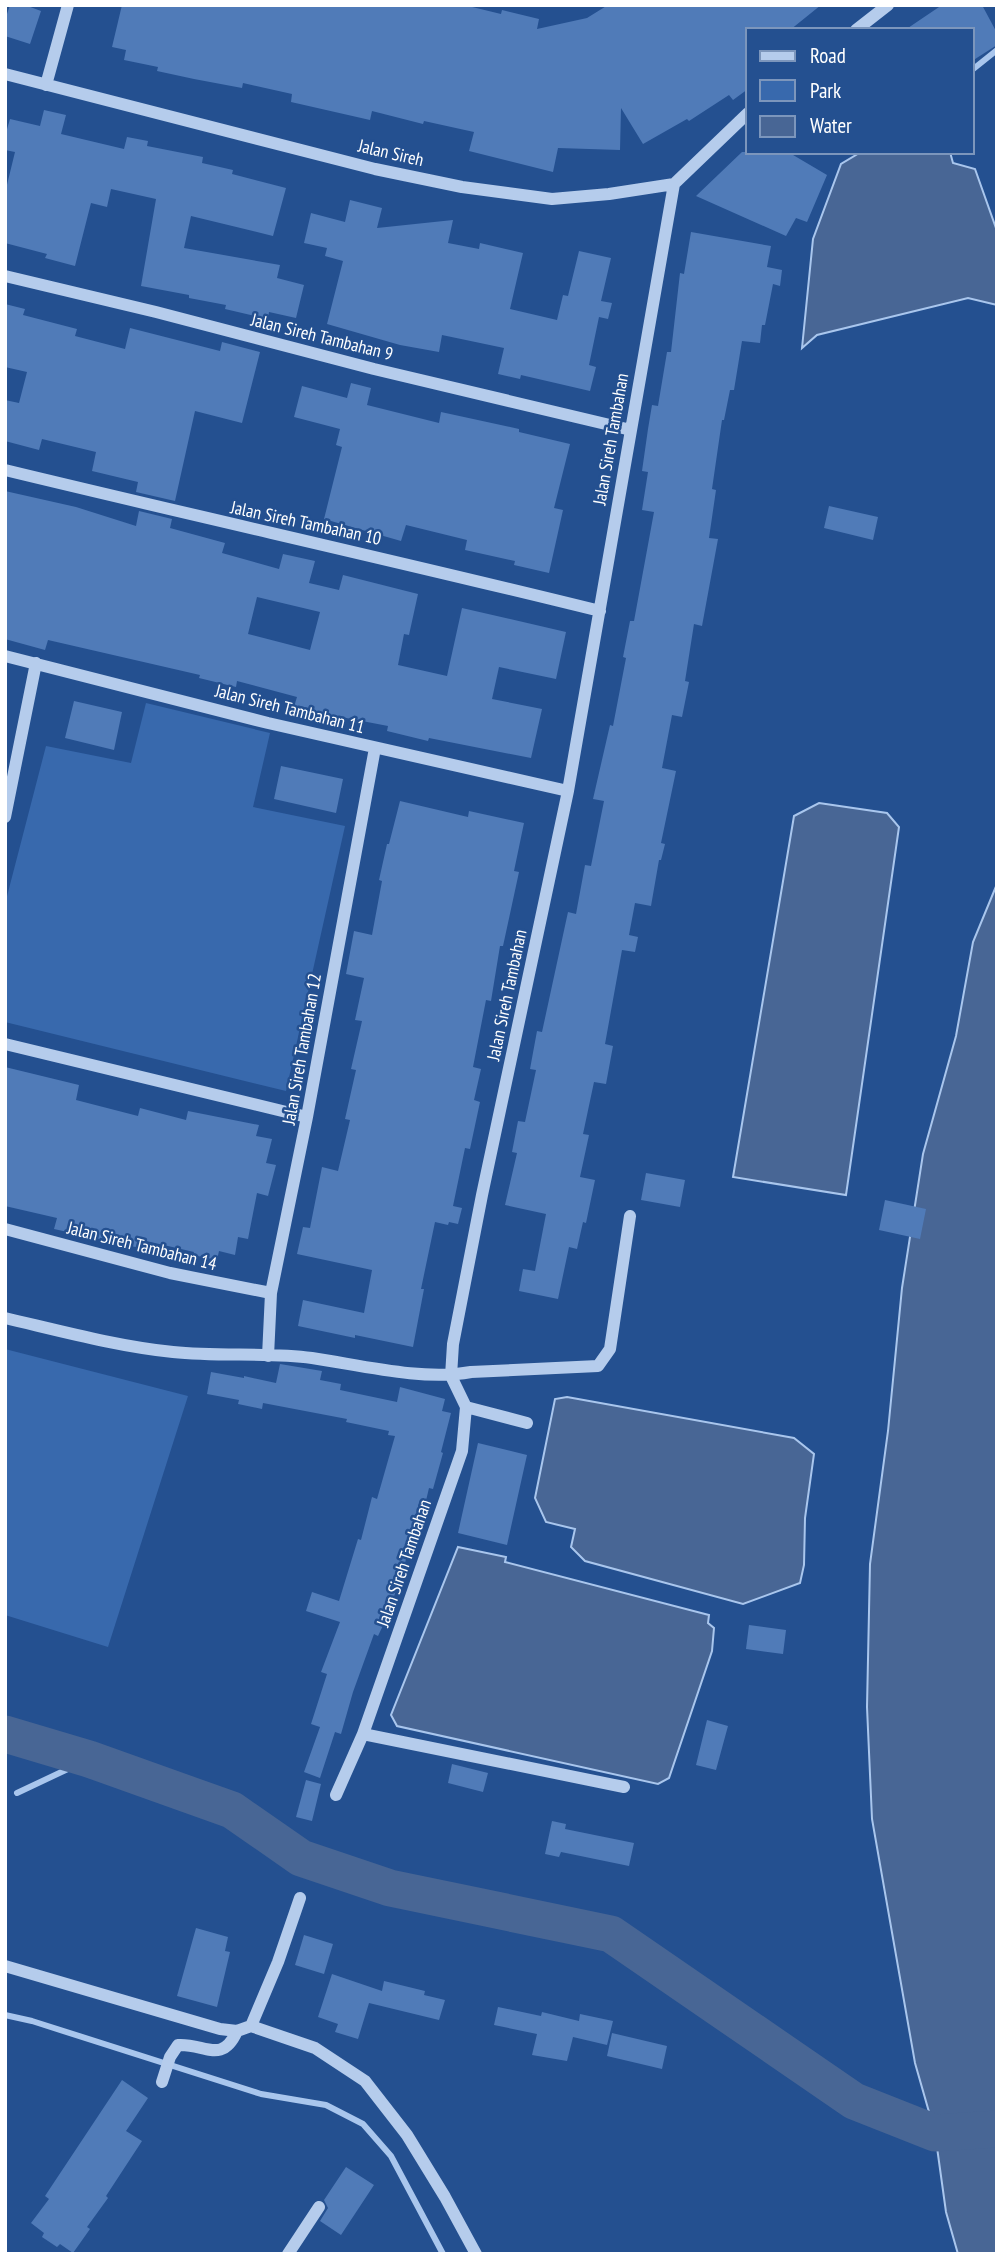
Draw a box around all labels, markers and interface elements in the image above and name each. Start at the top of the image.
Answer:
legend [746,28,974,154]
text: Road [810,42,846,69]
text: Park [810,77,841,104]
text: Water [810,112,852,139]
street label: Jalan Sireh [355,134,426,171]
street label: Jalan Sireh Tambahan 9 [248,308,395,365]
street label: Jalan Sireh Tambahan [587,371,633,508]
street label: Jalan Sireh Tambahan 10 [228,495,384,550]
street label: Jalan Sireh Tambahan 11 [212,679,367,738]
street label: Jalan Sireh Tambahan [481,927,532,1063]
street label: Jalan Sireh Tambahan 12 [277,971,326,1127]
street label: Jalan Sireh Tambahan 14 [64,1216,219,1275]
street label: Jalan Sireh Tambahan [371,1496,436,1631]

